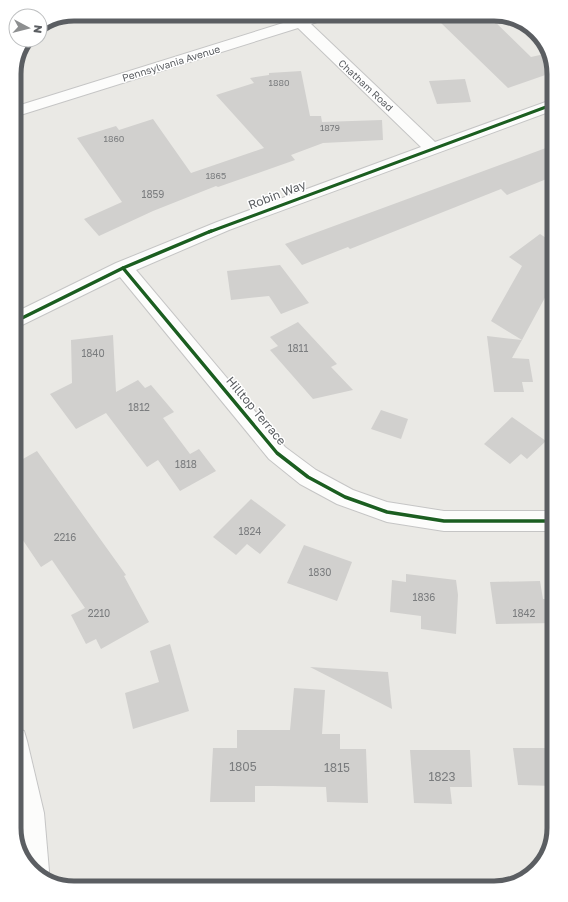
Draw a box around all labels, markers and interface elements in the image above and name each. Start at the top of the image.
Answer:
north arrow [8,8,48,48]
text: N [31,24,45,34]
street label: Pennsylvania Avenue [121,42,222,84]
street label: Chatham Road [336,57,396,113]
house number: 1880 [269,77,290,88]
house number: 1879 [320,122,340,133]
house number: 1860 [104,133,125,144]
house number: 1865 [206,170,226,181]
street label: Robin Way [246,177,308,212]
house number: 1859 [142,188,164,200]
house number: 1811 [288,342,308,354]
house number: 1840 [81,347,105,359]
street label: Hilltop Terrace [223,373,289,448]
house number: 1812 [128,401,150,413]
house number: 1818 [175,458,197,470]
house number: 1824 [239,525,261,537]
house number: 2216 [54,531,76,543]
house number: 1830 [309,566,332,578]
house number: 1836 [413,591,435,603]
house number: 2210 [88,607,110,619]
house number: 1842 [513,607,536,619]
house number: 1805 [229,759,257,774]
house number: 1815 [324,760,350,775]
house number: 1823 [428,769,456,784]

